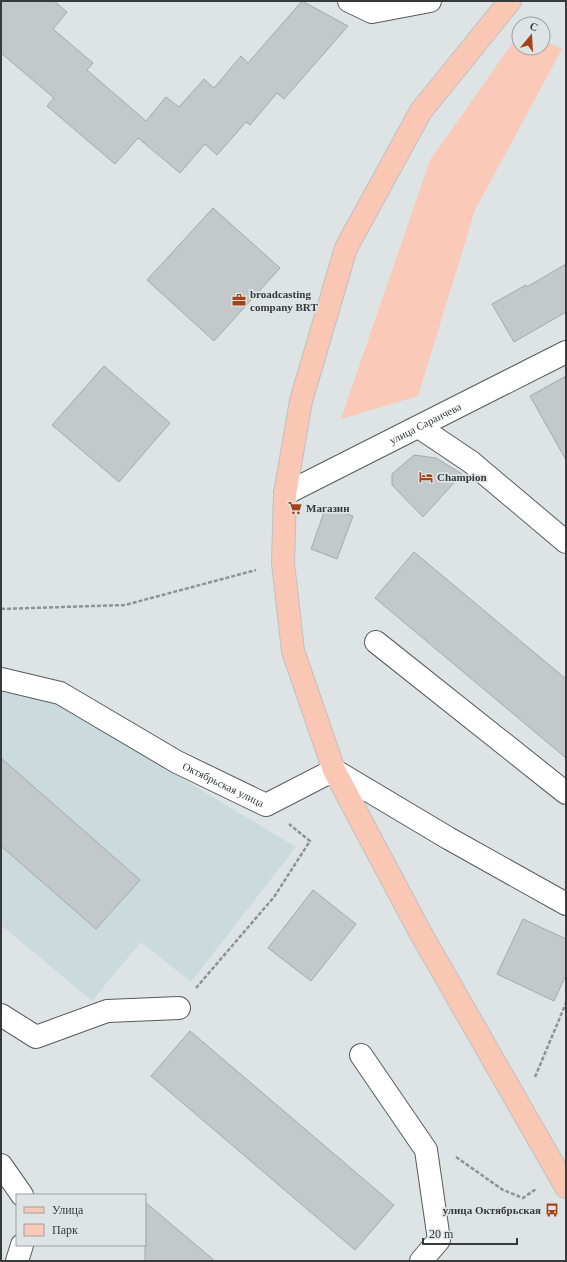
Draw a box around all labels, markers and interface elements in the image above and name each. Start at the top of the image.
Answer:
north arrow [511,16,551,56]
text: С [528,20,540,33]
place label: broadcasting company BRT [250,288,318,313]
office icon: broadcasting company BRT [231,292,247,308]
street label: улица Саранчева [387,400,463,446]
hotel icon: Champion [418,469,434,485]
place label: Champion [437,471,487,483]
supermarket icon: Магазин [287,500,303,516]
place label: Магазин [306,502,350,514]
street label: Октябрьская улица [181,760,266,809]
legend [16,1194,146,1246]
bus stop icon: улица Октябрьская [544,1202,560,1218]
text: Улица [52,1203,84,1217]
place label: улица Октябрьская [443,1204,541,1216]
scale bar [423,1220,517,1246]
text: Парк [52,1223,78,1237]
text: 20 m [429,1227,454,1241]

